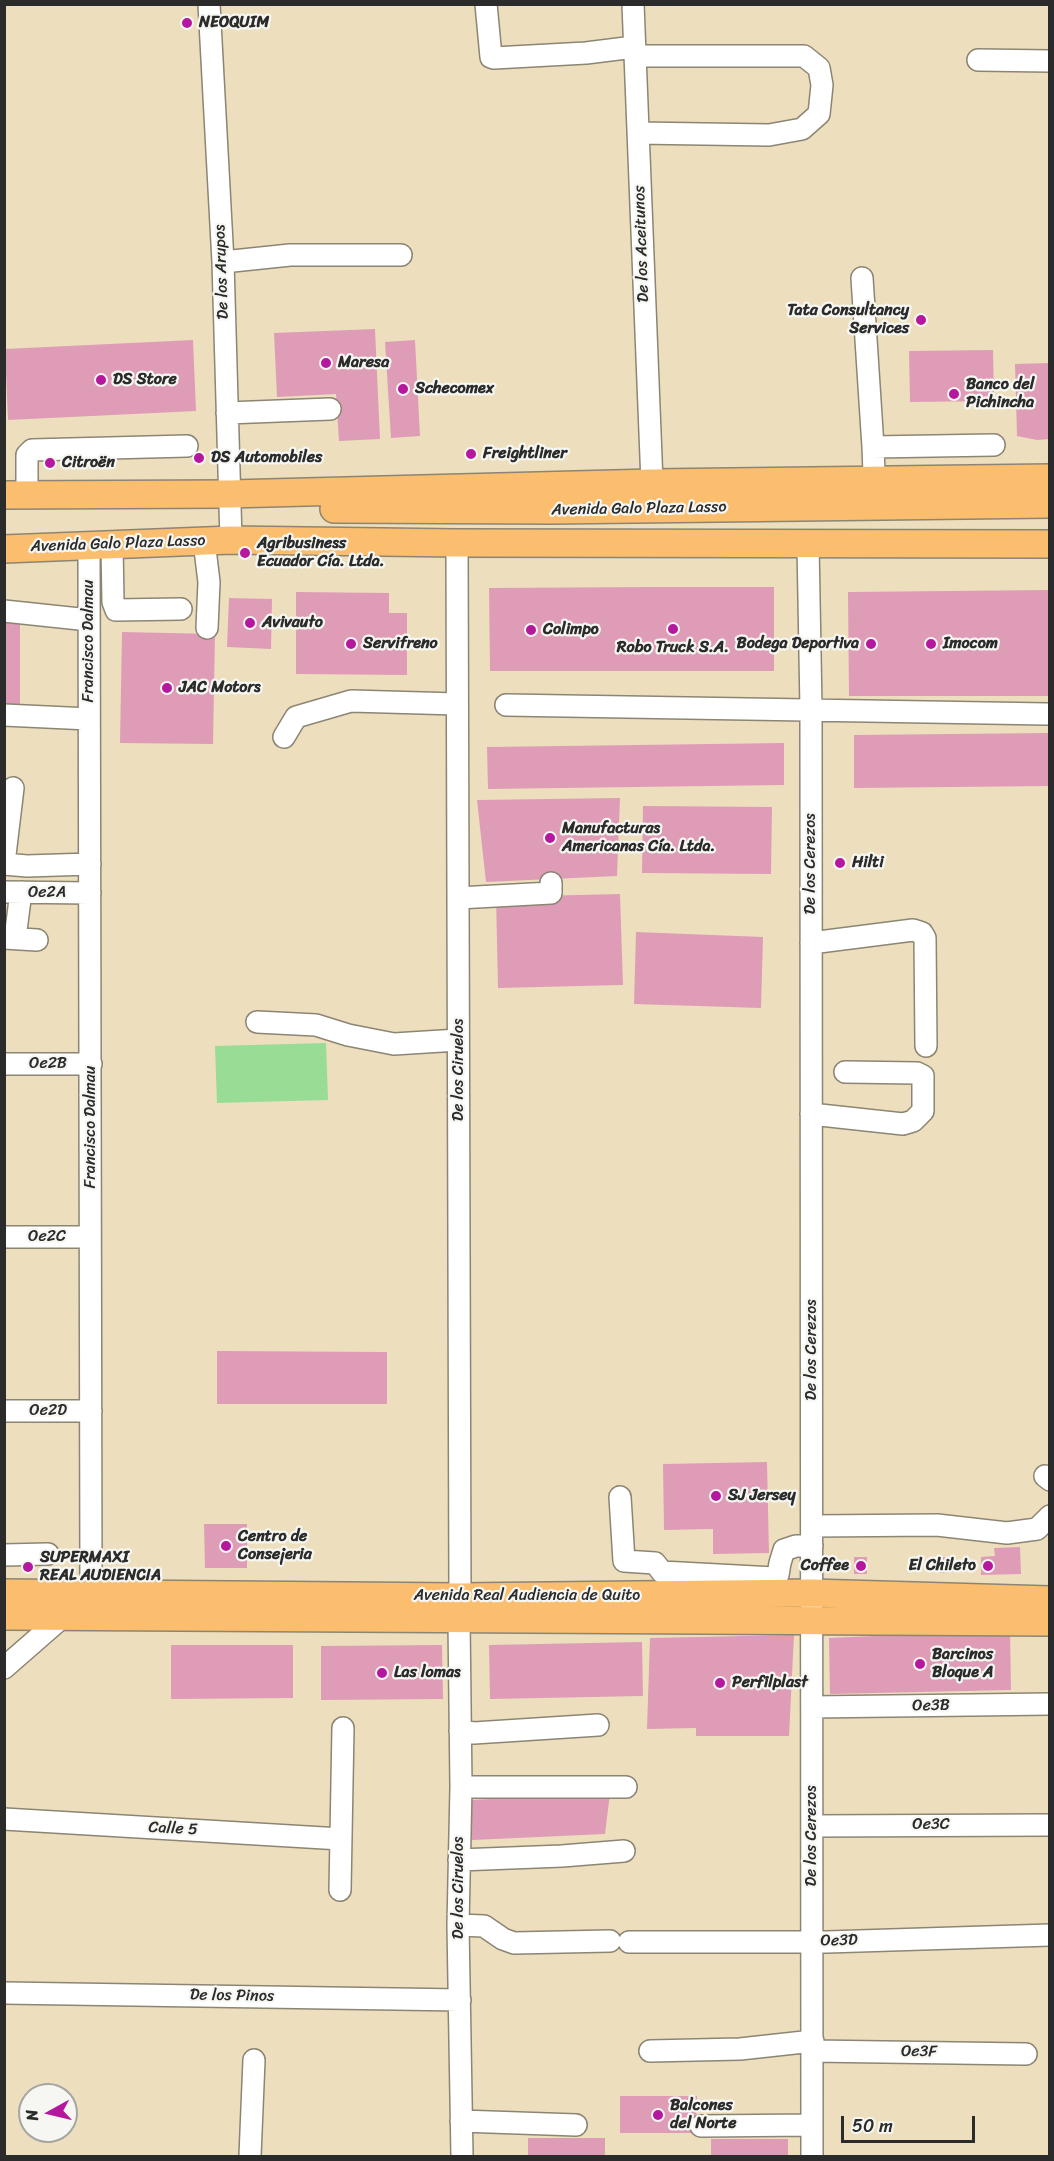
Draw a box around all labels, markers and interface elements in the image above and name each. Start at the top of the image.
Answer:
place label: NEOQUIM [199,13,269,33]
marker: NEOQUIM [180,16,194,30]
street label: De los Aceitunos [630,185,654,303]
street label: De los Arupos [211,224,233,320]
place label: Tata Consultancy Services [787,301,909,339]
marker: Tata Consultancy Services [914,313,928,327]
place label: Maresa [338,353,389,373]
marker: Maresa [319,356,333,370]
place label: DS Store [113,370,177,390]
marker: DS Store [94,373,108,387]
place label: Banco del Pichincha [966,375,1034,413]
place label: Schecomex [415,379,494,399]
marker: Schecomex [396,382,410,396]
marker: Banco del Pichincha [947,387,961,401]
place label: Freightliner [483,444,567,464]
marker: Freightliner [464,447,478,461]
place label: DS Automobiles [211,448,322,468]
marker: DS Automobiles [192,451,206,465]
place label: Citroën [62,453,115,473]
marker: Citroën [43,456,57,470]
street label: Avenida Galo Plaza Lasso [551,498,727,520]
street label: Avenida Galo Plaza Lasso [30,531,206,557]
place label: Agribusiness Ecuador Cía. Ltda. [257,534,385,572]
marker: Agribusiness Ecuador Cía. Ltda. [238,546,252,560]
street label: Francisco Dalmau [79,580,99,702]
place label: Avivauto [262,613,323,633]
marker: Avivauto [243,616,257,630]
place label: Colimpo [543,620,599,640]
marker: Robo Truck S.A. [666,622,680,636]
marker: Colimpo [524,623,538,637]
place label: Servifreno [363,634,438,654]
place label: Bodega Deportiva [737,634,859,654]
place label: Imocom [943,634,998,654]
marker: Servifreno [344,637,358,651]
marker: Bodega Deportiva [864,637,878,651]
marker: Imocom [924,637,938,651]
place label: Robo Truck S.A. [617,638,729,658]
place label: JAC Motors [179,678,261,698]
marker: JAC Motors [160,681,174,695]
street label: De los Cerezos [801,813,821,915]
place label: Manufacturas Americanas Cía. Ltda. [562,819,715,857]
marker: Manufacturas Americanas Cía. Ltda. [543,831,557,845]
place label: Hilti [852,853,884,873]
marker: Hilti [833,856,847,870]
street label: Oe2A [28,883,66,903]
street label: De los Ciruelos [449,1019,469,1121]
street label: Oe2B [29,1054,67,1074]
street label: Francisco Dalmau [81,1066,101,1188]
street label: Oe2C [28,1227,66,1247]
street label: De los Cerezos [802,1299,822,1401]
street label: Oe2D [29,1401,67,1421]
place label: SJ Jersey [728,1486,796,1506]
marker: SJ Jersey [709,1489,723,1503]
place label: Centro de Consejeria [238,1527,312,1565]
marker: Centro de Consejeria [219,1539,233,1553]
place label: SUPERMAXI REAL AUDIENCIA [40,1548,161,1586]
place label: Coffee [801,1556,849,1576]
place label: El Chileto [908,1556,976,1576]
marker: Coffee [854,1559,868,1573]
marker: El Chileto [981,1559,995,1573]
marker: SUPERMAXI REAL AUDIENCIA [21,1560,35,1574]
street label: Avenida Real Audiencia de Quito [414,1586,640,1606]
place label: Barcinos Bloque A [932,1645,994,1683]
marker: Barcinos Bloque A [913,1657,927,1671]
place label: Las lomas [394,1663,461,1683]
marker: Las lomas [375,1666,389,1680]
place label: Perfilplast [732,1673,808,1693]
marker: Perfilplast [713,1676,727,1690]
street label: Oe3B [912,1696,950,1716]
street label: De los Cerezos [802,1785,822,1887]
street label: Oe3C [912,1815,950,1835]
street label: Calle 5 [148,1818,198,1840]
street label: De los Ciruelos [449,1837,469,1939]
street label: Oe3D [820,1931,858,1951]
street label: De los Pinos [190,1986,274,2006]
street label: Oe3F [901,2042,937,2062]
north arrow [18,2083,78,2143]
place label: Balcones del Norte [670,2096,736,2134]
scale bar [844,2104,978,2142]
text: N [17,2108,47,2123]
marker: Balcones del Norte [651,2108,665,2122]
text: 50 m [852,2110,893,2142]

